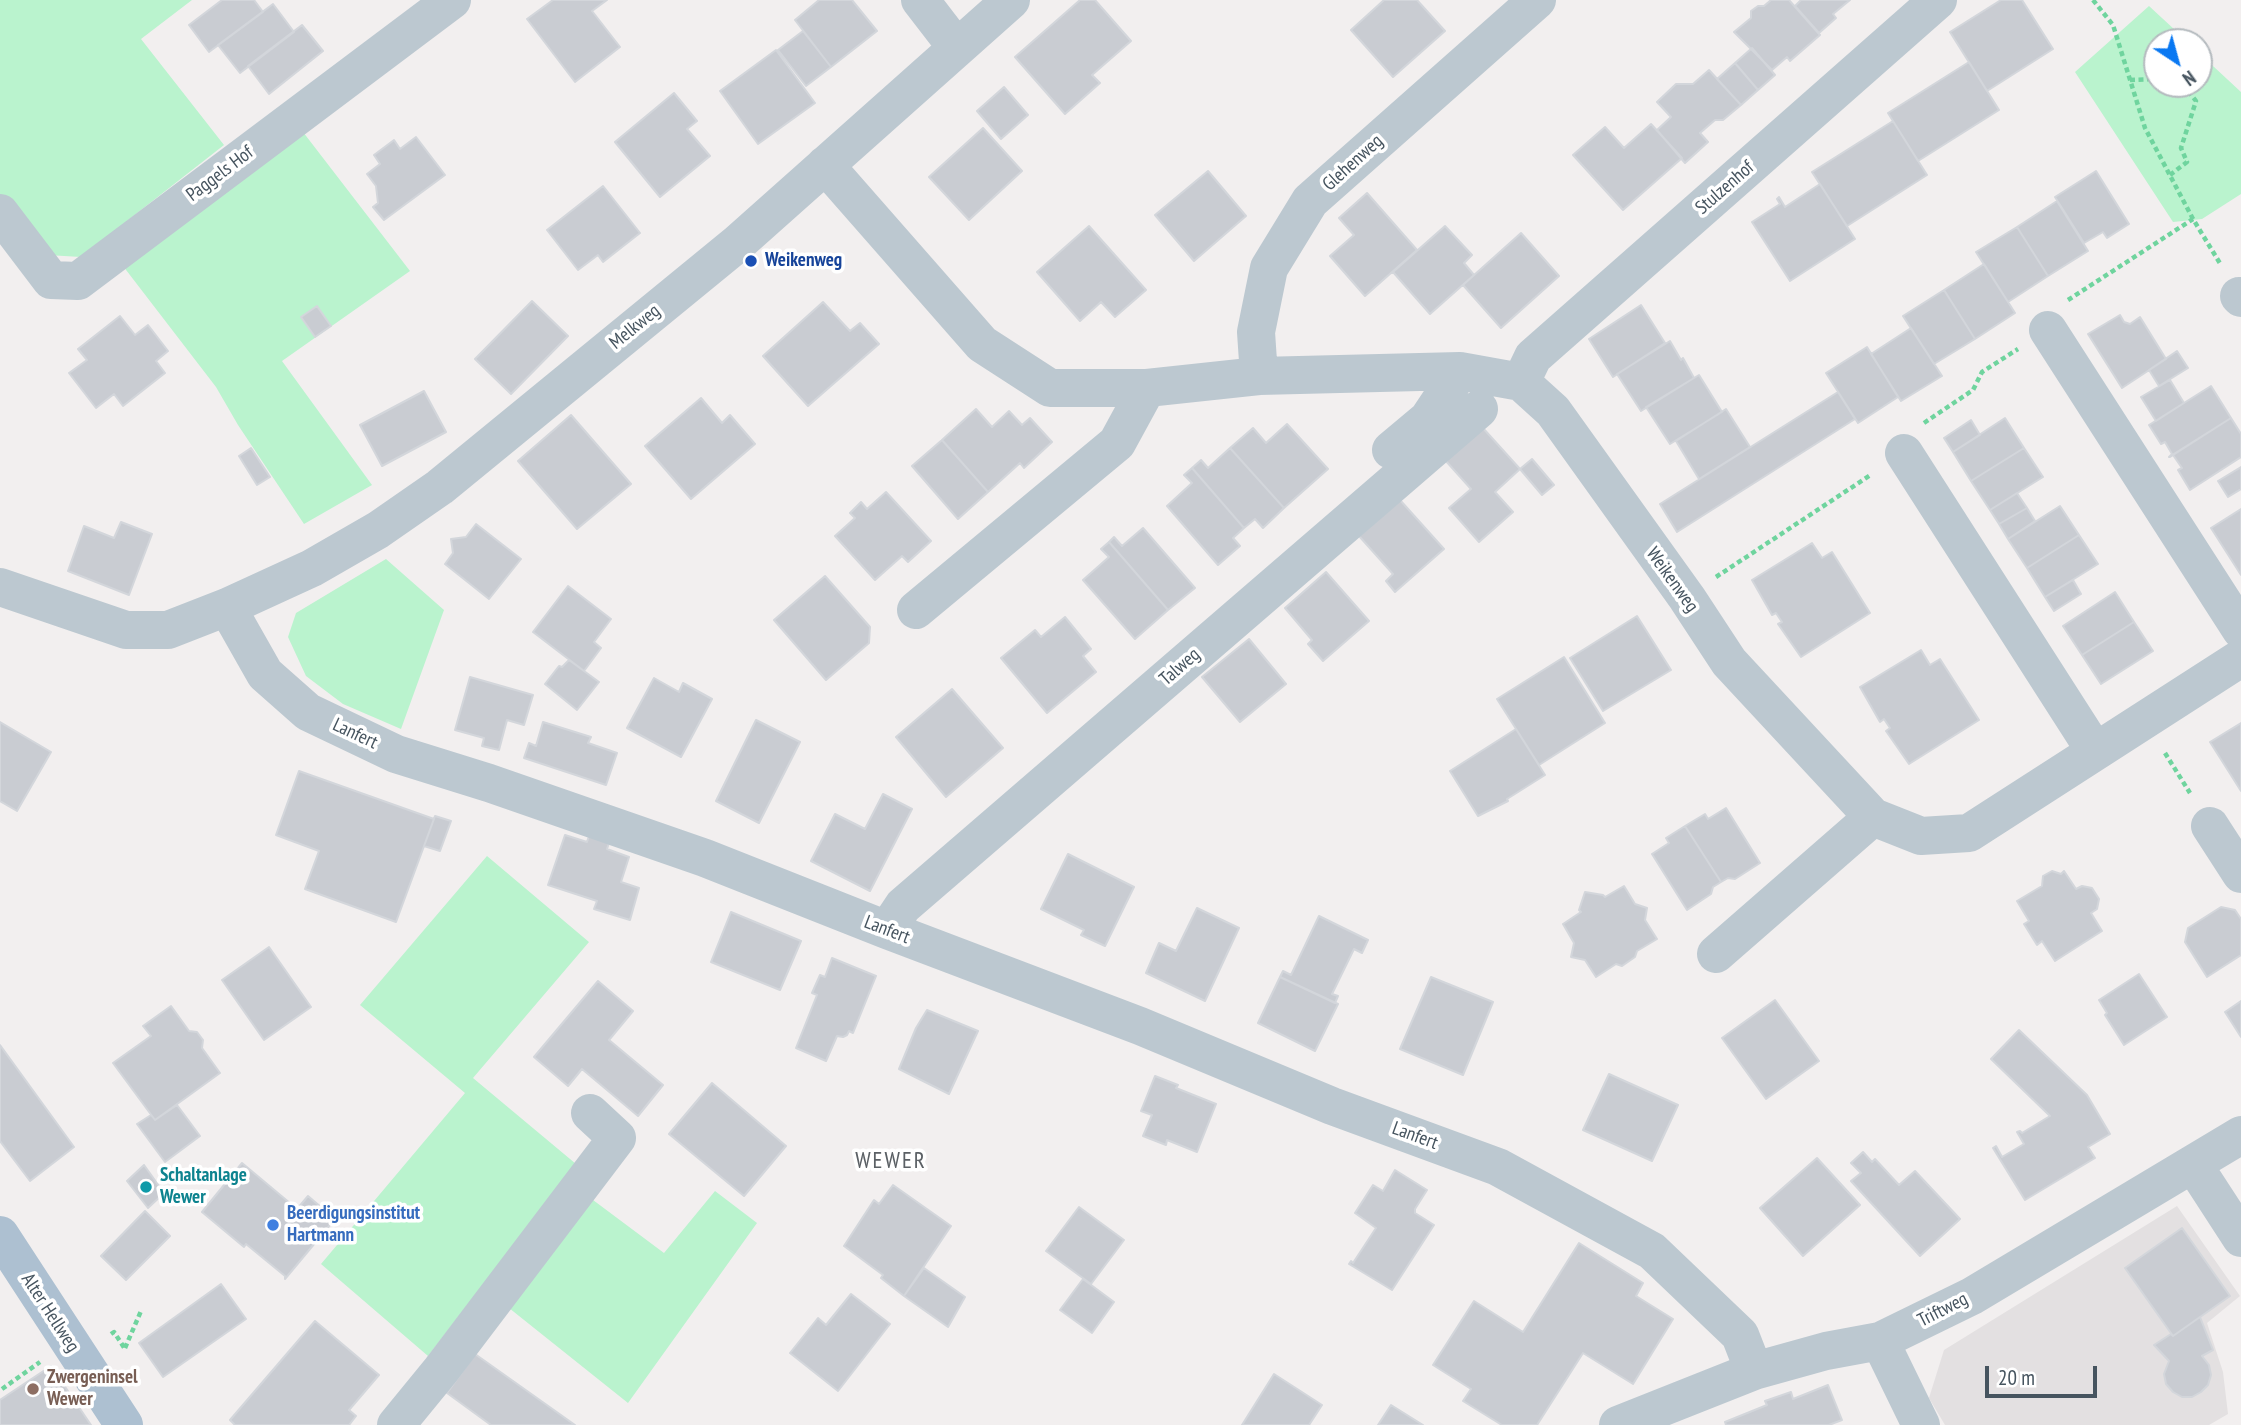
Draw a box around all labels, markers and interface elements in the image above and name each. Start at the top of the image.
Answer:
north arrow [2143,28,2213,98]
text: N [2178,66,2200,91]
street label: Glehenweg [1318,130,1388,196]
street label: Paggels Hof [182,141,258,207]
street label: Stulzenhof [1691,156,1759,220]
place label: Weikenweg [765,250,842,272]
marker: Weikenweg [743,253,759,269]
street label: Melkweg [605,300,665,354]
street label: Weikenweg [1641,543,1703,617]
street label: Talweg [1155,643,1205,691]
street label: Lanfert [329,714,381,754]
street label: Lanfert [861,911,913,949]
street label: Lanfert [1389,1117,1441,1155]
district label: WEWER [856,1147,926,1175]
place label: Schaltanlage Wewer [160,1165,247,1209]
marker: Schaltanlage Wewer [138,1179,154,1195]
place label: Beerdigungsinstitut Hartmann [287,1203,420,1247]
marker: Beerdigungsinstitut Hartmann [265,1217,281,1233]
street label: Alter Hellweg [16,1269,84,1357]
street label: Triftweg [1914,1288,1972,1332]
scale bar [1989,1352,2101,1396]
text: 20 m [1998,1364,2035,1391]
place label: Zwergeninsel Wewer [47,1367,138,1411]
marker: Zwergeninsel Wewer [25,1381,41,1397]

